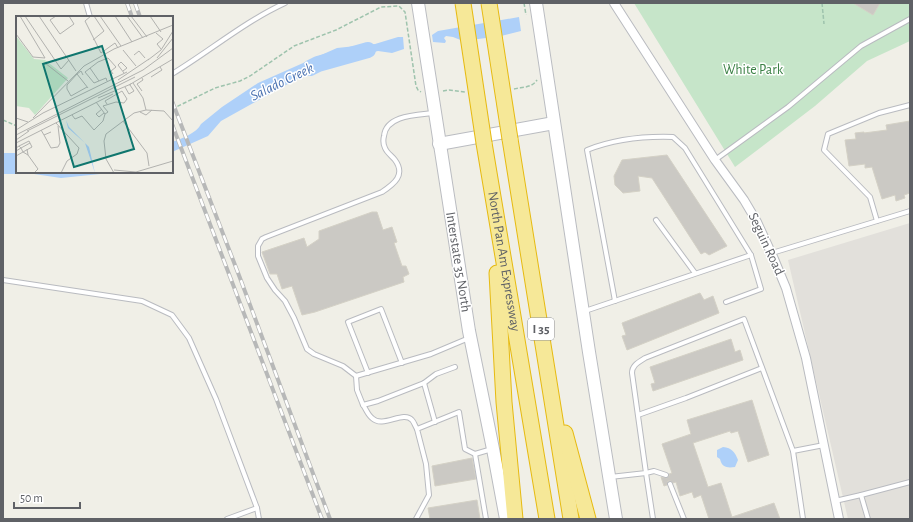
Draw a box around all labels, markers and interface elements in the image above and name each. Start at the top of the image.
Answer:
inset map [16,16,173,173]
water label: Salado Creek [248,60,316,104]
park label: White Park [723,63,784,77]
street label: North Pan Am Expressway [485,190,522,332]
street label: Interstate 35 North [443,211,473,313]
street label: Seguin Road [745,211,787,277]
road number: I 35 [528,318,554,340]
scale bar [14,484,80,510]
text: 50 m [20,492,43,504]

